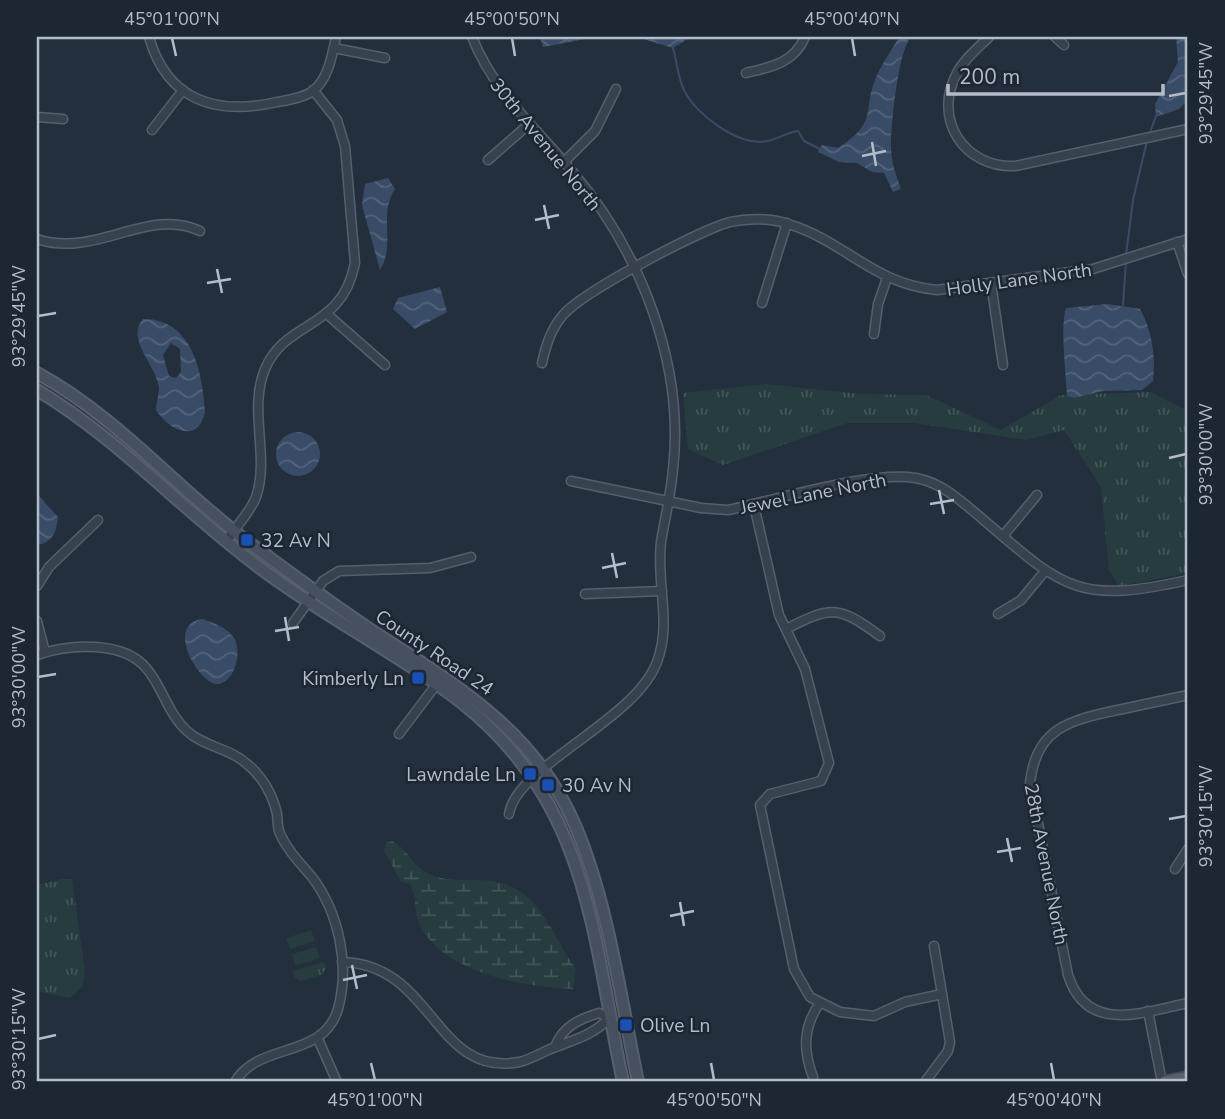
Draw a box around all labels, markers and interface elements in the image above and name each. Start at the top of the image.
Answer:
text: 45°01'00"N [124,7,220,31]
text: 45°00'50"N [464,7,560,31]
text: 45°00'40"N [804,7,900,31]
text: 93°29'45"W [1194,42,1218,144]
scale bar [948,52,1164,96]
text: 200 m [959,63,1020,91]
street label: 30th Avenue North [484,73,607,217]
street label: Holly Lane North [945,257,1093,303]
text: 93°29'45"W [7,265,31,367]
text: 93°30'00"W [1194,403,1218,505]
street label: Jewel Lane North [737,467,888,521]
place label: 32 Av N [261,528,331,554]
marker: 32 Av N [239,532,255,548]
street label: County Road 24 [370,604,499,702]
text: 93°30'00"W [7,626,31,728]
place label: Kimberly Ln [302,666,404,692]
marker: Kimberly Ln [410,670,426,686]
place label: Lawndale Ln [406,762,516,788]
text: 93°30'15"W [1194,765,1218,867]
marker: Lawndale Ln [522,766,538,782]
place label: 30 Av N [562,773,632,799]
marker: 30 Av N [540,777,556,793]
street label: 28th Avenue North [1018,781,1074,947]
text: 93°30'15"W [7,988,31,1090]
place label: Olive Ln [640,1013,710,1039]
marker: Olive Ln [618,1017,634,1033]
text: 45°01'00"N [327,1088,423,1112]
text: 45°00'50"N [666,1088,762,1112]
text: 45°00'40"N [1006,1088,1102,1112]

